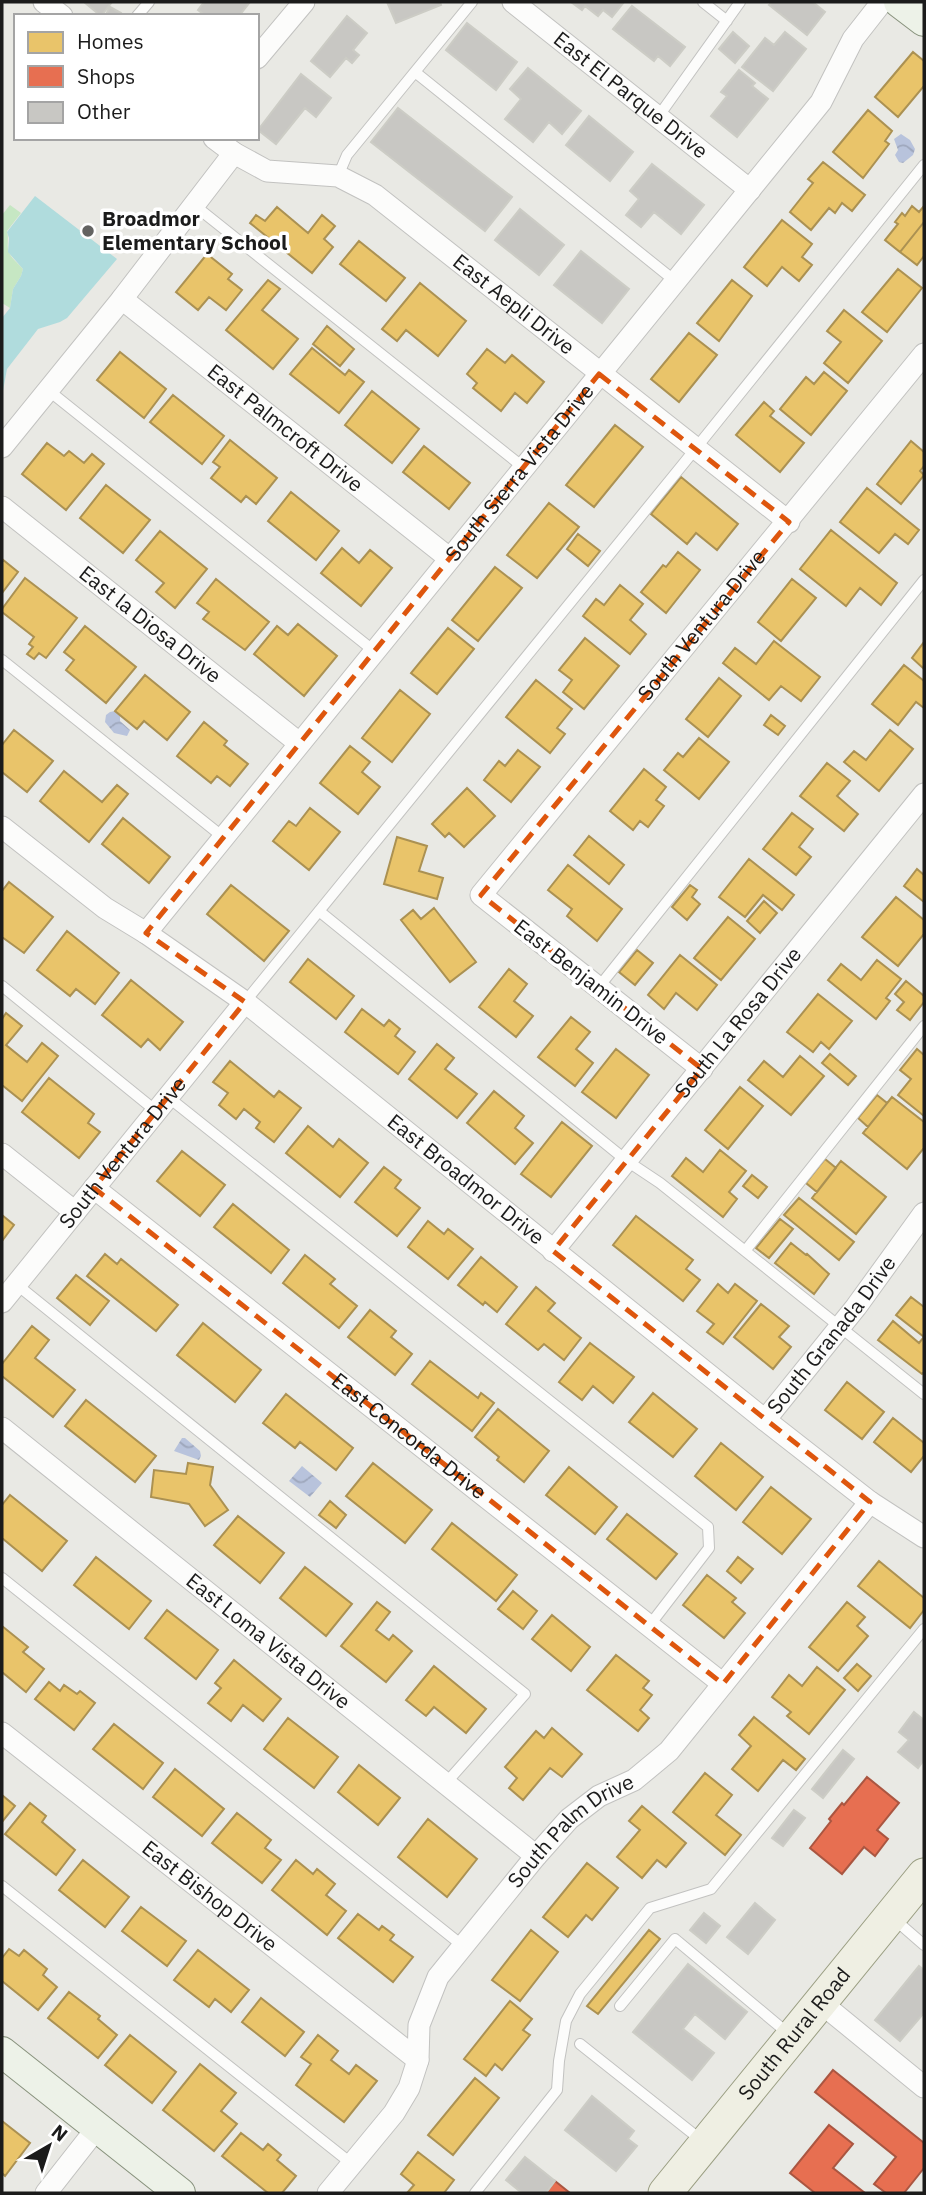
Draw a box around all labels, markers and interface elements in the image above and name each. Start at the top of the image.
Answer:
legend [14,14,259,140]
street label: East El Parque Drive [548,25,714,164]
text: Homes [77,27,144,55]
text: Shops [77,62,135,90]
text: Other [77,97,131,125]
place label: Broadmor Elementary School [102,204,287,256]
marker: Broadmor Elementary School [80,223,96,239]
street label: East Aepli Drive [448,247,581,360]
street label: East Palmcroft Drive [202,357,369,498]
street label: South Sierra Vista Drive [439,377,600,567]
street label: South Ventura Drive [631,543,771,706]
street label: East la Diosa Drive [74,559,227,689]
street label: East Benjamin Drive [509,912,675,1050]
street label: South La Rosa Drive [668,941,807,1104]
street label: South Ventura Drive [52,1070,192,1234]
street label: East Broadmor Drive [382,1107,551,1250]
street label: South Granada Drive [760,1250,902,1420]
street label: East Concorda Drive [326,1366,493,1505]
street label: East Loma Vista Drive [181,1566,357,1715]
street label: South Palm Drive [501,1767,638,1893]
street label: East Bishop Drive [137,1833,284,1957]
street label: South Rural Road [731,1961,856,2106]
north arrow [14,2111,84,2181]
text: N [47,2119,73,2146]

